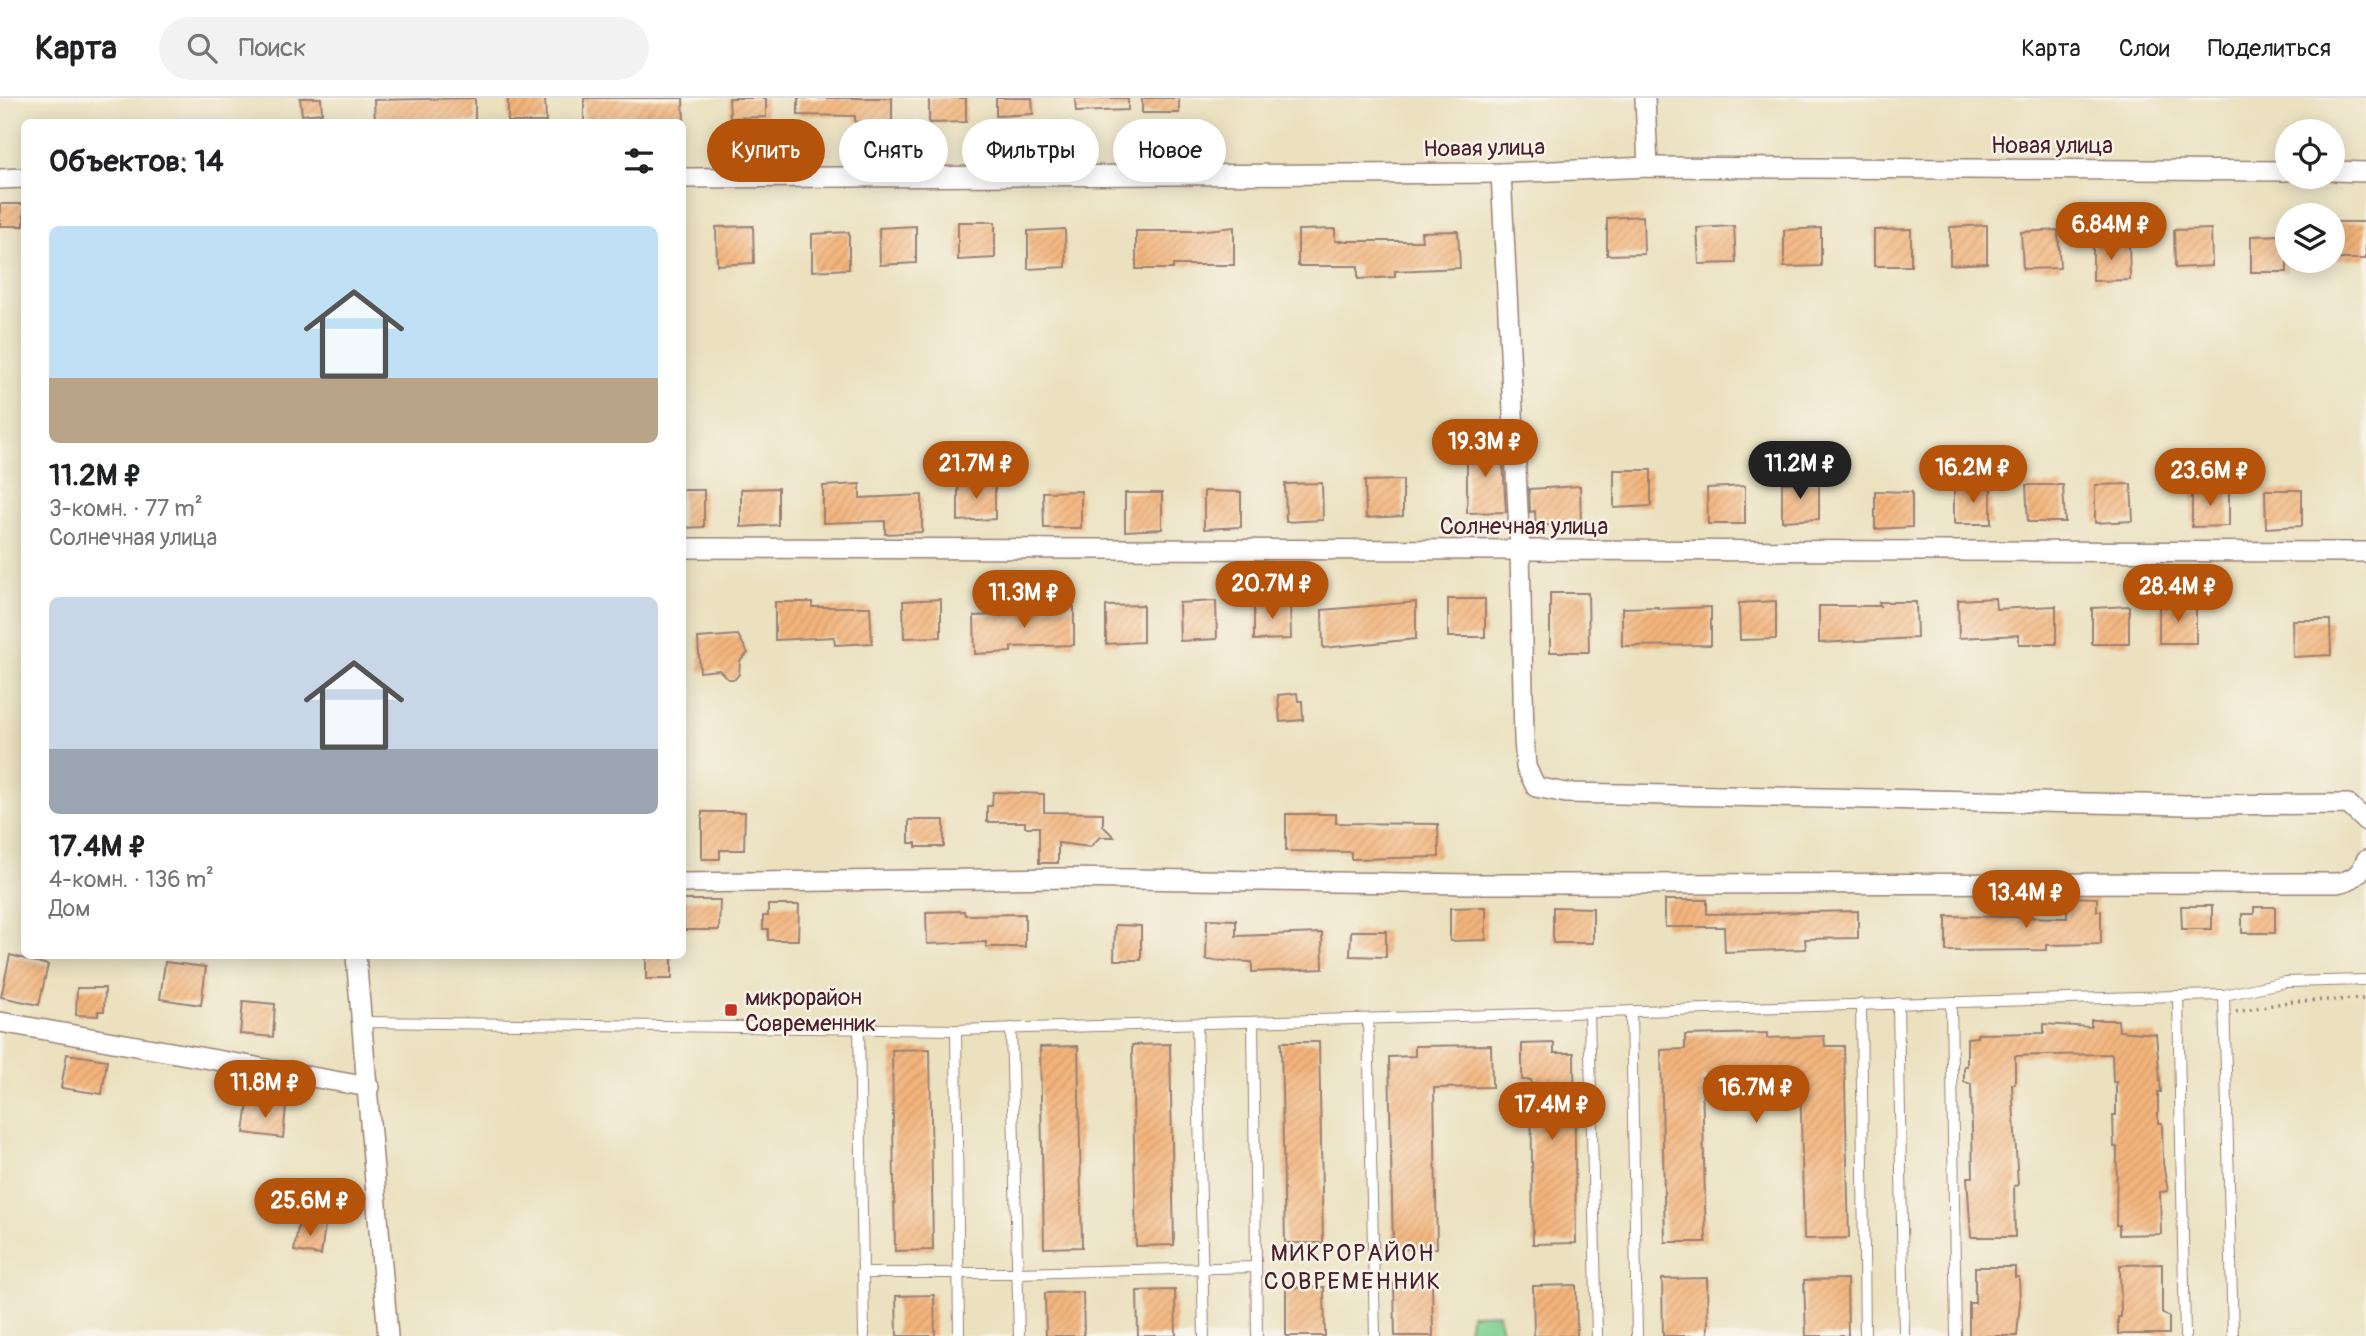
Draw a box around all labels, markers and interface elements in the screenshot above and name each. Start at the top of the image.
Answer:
search box [159,17,649,80]
text: Карта [35,28,117,69]
icon: search [183,29,221,67]
text: Поиск [239,32,307,64]
text: Карта [2021,34,2081,63]
text: Слои [2119,34,2170,63]
text: Поделиться [2208,34,2331,63]
chip: Купить [707,119,825,182]
chip: Снять [839,119,948,182]
chip: Фильтры [962,119,1099,182]
chip: Новое [1113,119,1226,182]
map controls [2275,119,2345,273]
button: locate [2275,119,2345,189]
street label: Новая улица [1991,131,2113,160]
street label: Новая улица [1423,132,1545,164]
icon: filters [620,142,658,180]
text: Объектов: 14 [49,143,224,180]
pin: 6.84M ₽ [2046,202,2176,262]
button: layers [2275,203,2345,273]
text: 6.84M ₽ [2072,210,2150,239]
icon: home [291,271,417,397]
pin: 19.3M ₽ [1420,420,1550,479]
text: 19.3M ₽ [1448,427,1522,456]
pin: 21.7M ₽ [911,442,1041,501]
pin: 11.2M ₽ [1735,442,1865,501]
pin: 16.2M ₽ [1908,446,2038,505]
pin: 23.6M ₽ [2145,448,2275,508]
text: 21.7M ₽ [939,449,1013,478]
text: 11.2M ₽ [1764,449,1836,478]
text: 16.2M ₽ [1935,453,2011,482]
text: 23.6M ₽ [2171,456,2249,485]
text: 11.2M ₽ [49,457,142,494]
text: 3-комн. · 77 m² [49,494,203,523]
street label: Солнечная улица [1440,512,1608,541]
text: Солнечная улица [49,523,217,552]
pin: 20.7M ₽ [1207,561,1337,621]
pin: 28.4M ₽ [2113,564,2243,624]
text: 20.7M ₽ [1231,569,1313,598]
pin: 11.3M ₽ [959,570,1089,630]
text: 28.4M ₽ [2139,572,2217,601]
text: 11.3M ₽ [988,578,1060,607]
icon: home [291,642,417,768]
text: 17.4M ₽ [49,828,147,865]
text: 4-комн. · 136 m² [49,865,214,894]
pin: 13.4M ₽ [1961,870,2091,930]
text: 13.4M ₽ [1988,878,2064,907]
text: Дом [49,894,90,923]
place label: микрорайон Современник [745,983,877,1038]
marker: микрорайон Современник [723,1002,739,1018]
pin: 11.8M ₽ [200,1060,330,1120]
pin: 16.7M ₽ [1691,1066,1821,1125]
text: 11.8M ₽ [230,1068,300,1097]
text: 16.7M ₽ [1719,1073,1793,1102]
pin: 17.4M ₽ [1487,1082,1617,1142]
text: 17.4M ₽ [1515,1090,1589,1119]
pin: 25.6M ₽ [245,1178,375,1238]
text: 25.6M ₽ [270,1186,350,1215]
district label: МИКРОРАЙОН СОВРЕМЕННИК [1264,1239,1442,1296]

